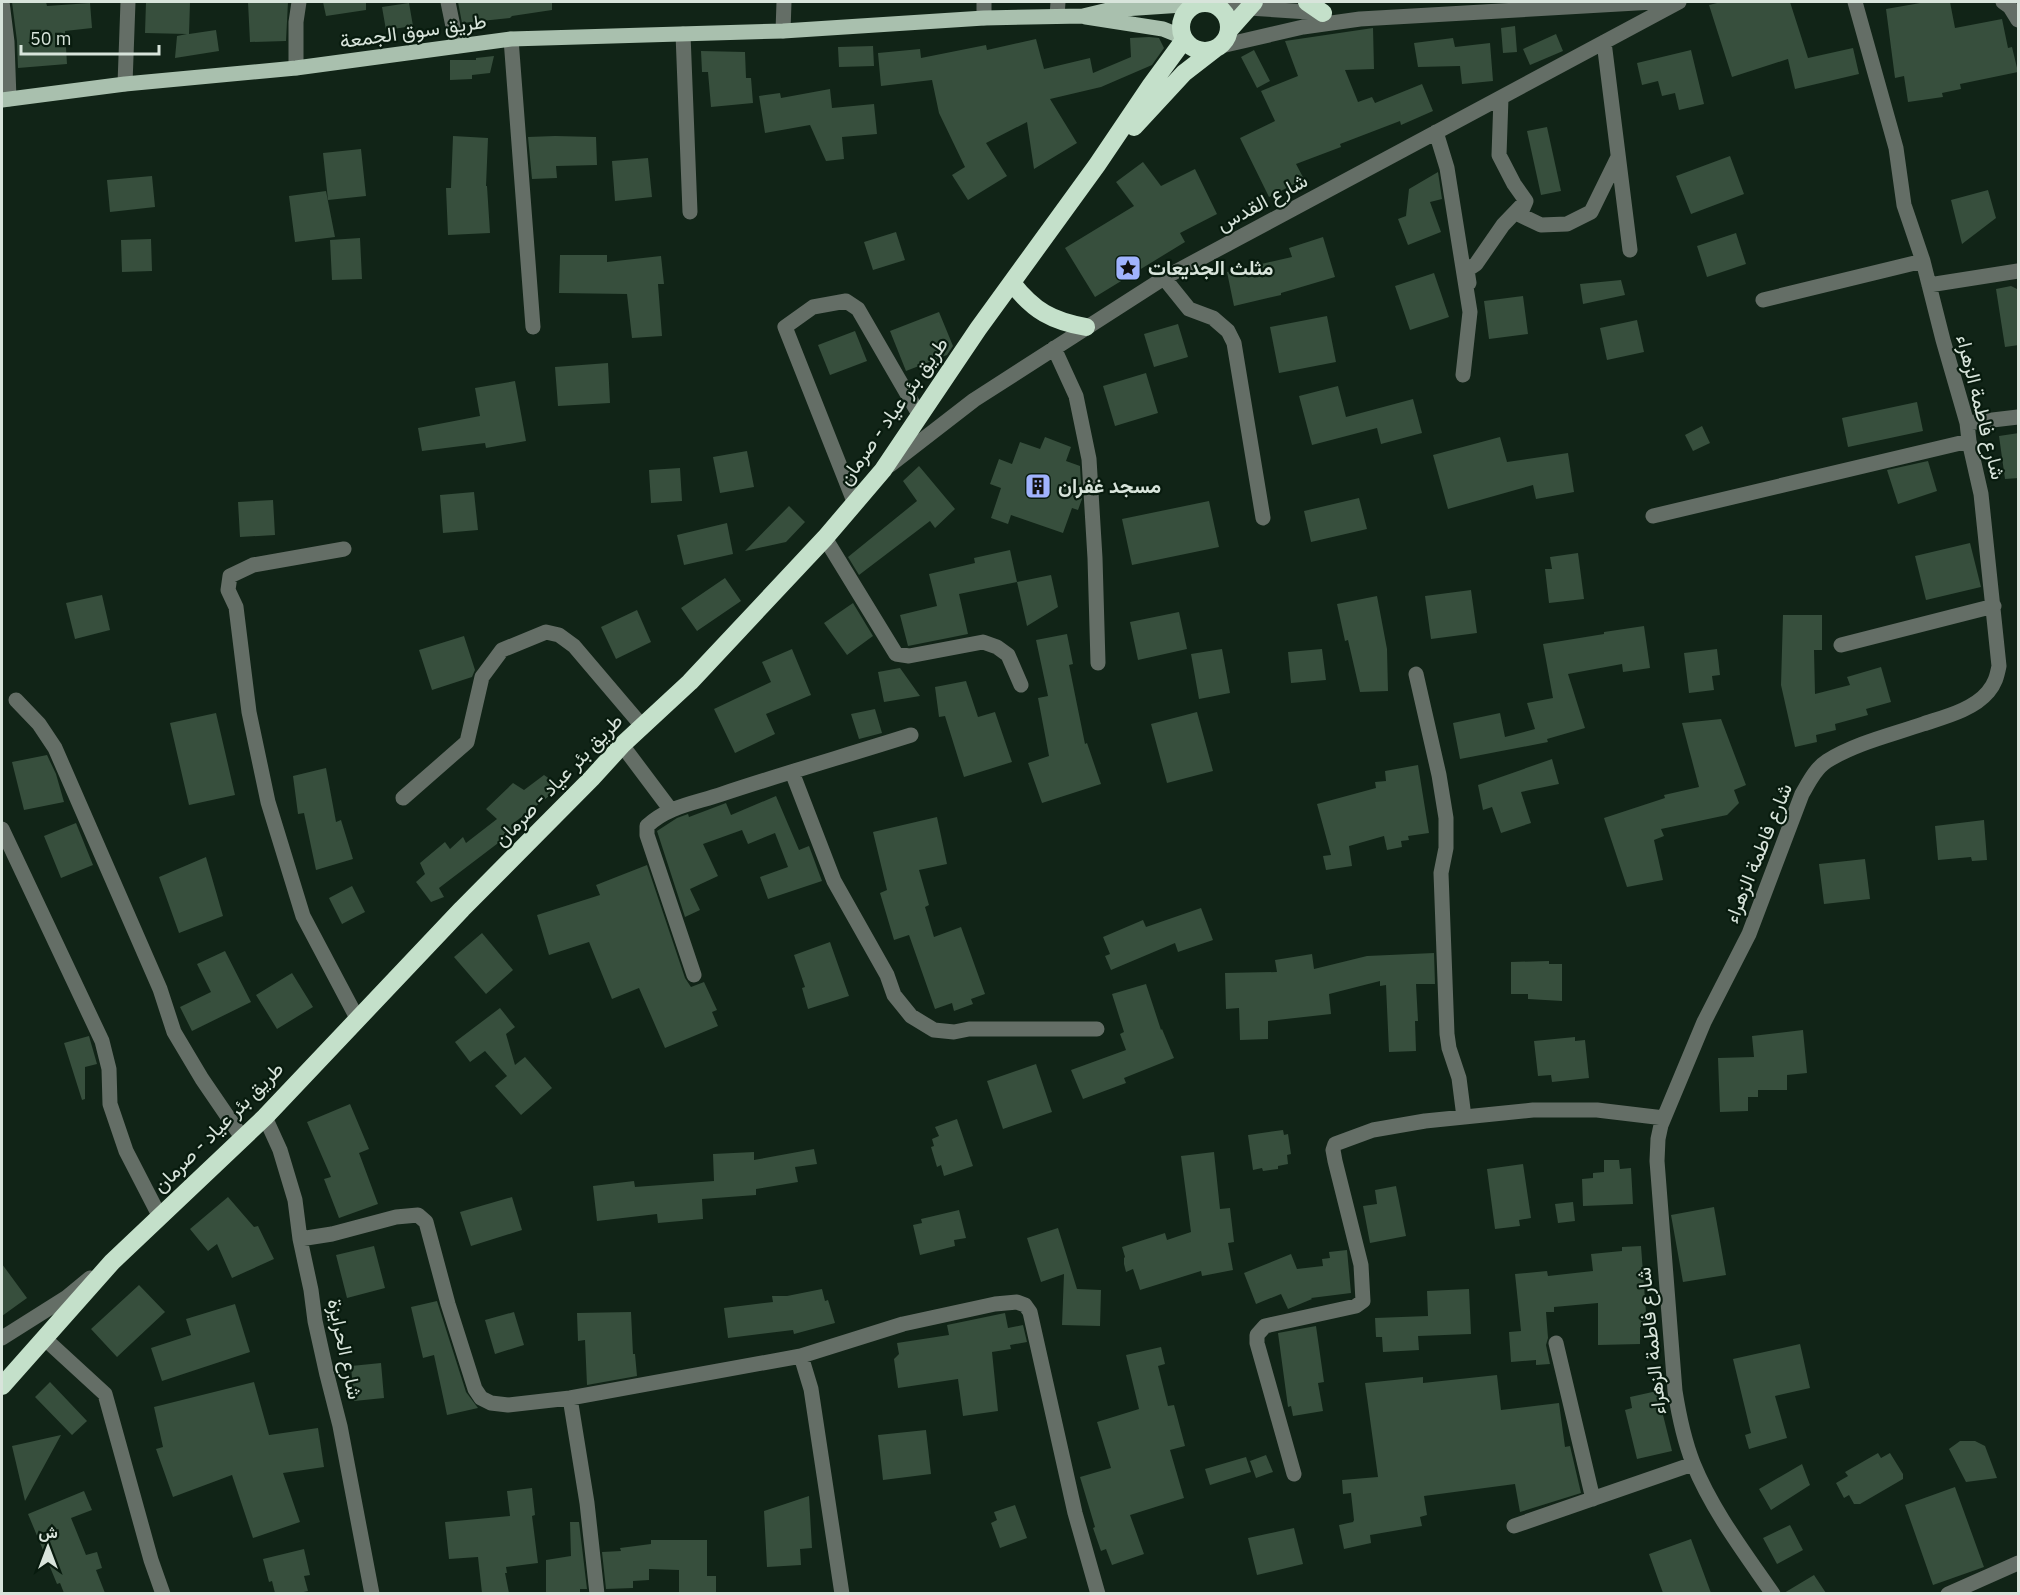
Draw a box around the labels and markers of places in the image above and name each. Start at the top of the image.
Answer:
place icon: مثلث الجديعات [1113,253,1143,283]
place label: مثلث الجديعات [1148,254,1273,281]
building icon: مسجد غفران [1023,471,1053,501]
place label: مسجد غفران [1058,472,1161,499]

